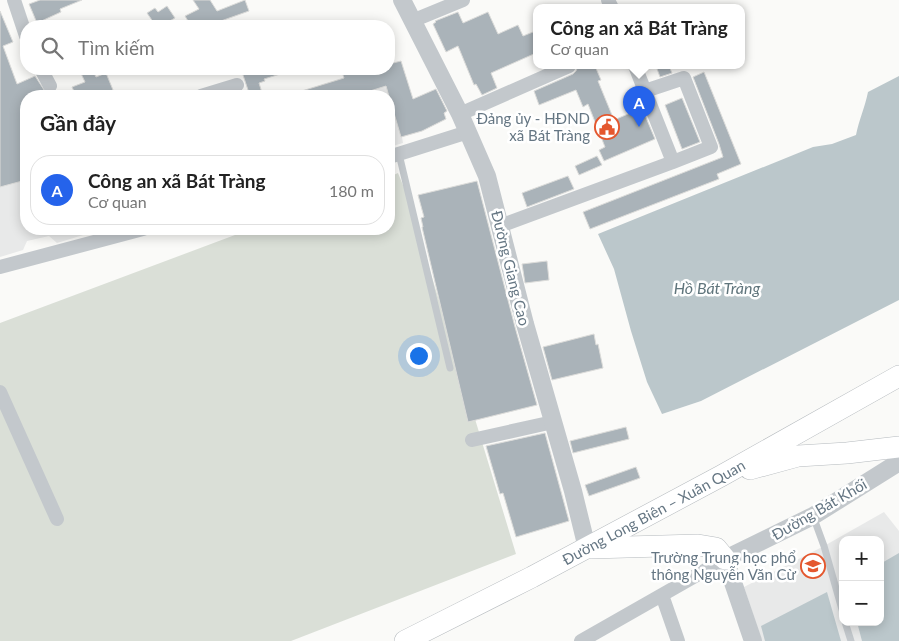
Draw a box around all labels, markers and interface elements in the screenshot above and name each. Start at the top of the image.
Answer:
popup [533,4,745,69]
text: Công an xã Bát Tràng [550,16,728,39]
search box [20,20,395,75]
icon: search [38,34,66,62]
text: Tìm kiếm [78,36,155,59]
text: Cơ quan [550,39,609,58]
pin: A [623,86,655,127]
place label: Đảng ủy - HĐND xã Bát Tràng [476,109,590,144]
text: Gần đây [40,110,116,135]
public building icon: Đảng ủy - HĐND xã Bát Tràng [594,114,620,140]
text: Công an xã Bát Tràng [88,169,266,192]
text: A [51,181,63,200]
text: 180 m [329,181,374,200]
text: Cơ quan [88,192,147,211]
street label: Đường Giang Cao [488,209,534,327]
water label: Hồ Bát Tràng [674,278,761,297]
your location [406,343,432,369]
street label: Đường Long Biên – Xuân Quan [559,455,748,568]
street label: Đường Bát Khối [768,475,870,543]
map controls [839,536,884,626]
button: + [839,536,884,581]
place label: Trường Trung học phổ thông Nguyễn Văn Cừ [651,548,796,583]
school or university icon: Trường Trung học phổ thông Nguyễn Văn Cừ [800,553,826,579]
button: − [839,581,884,626]

